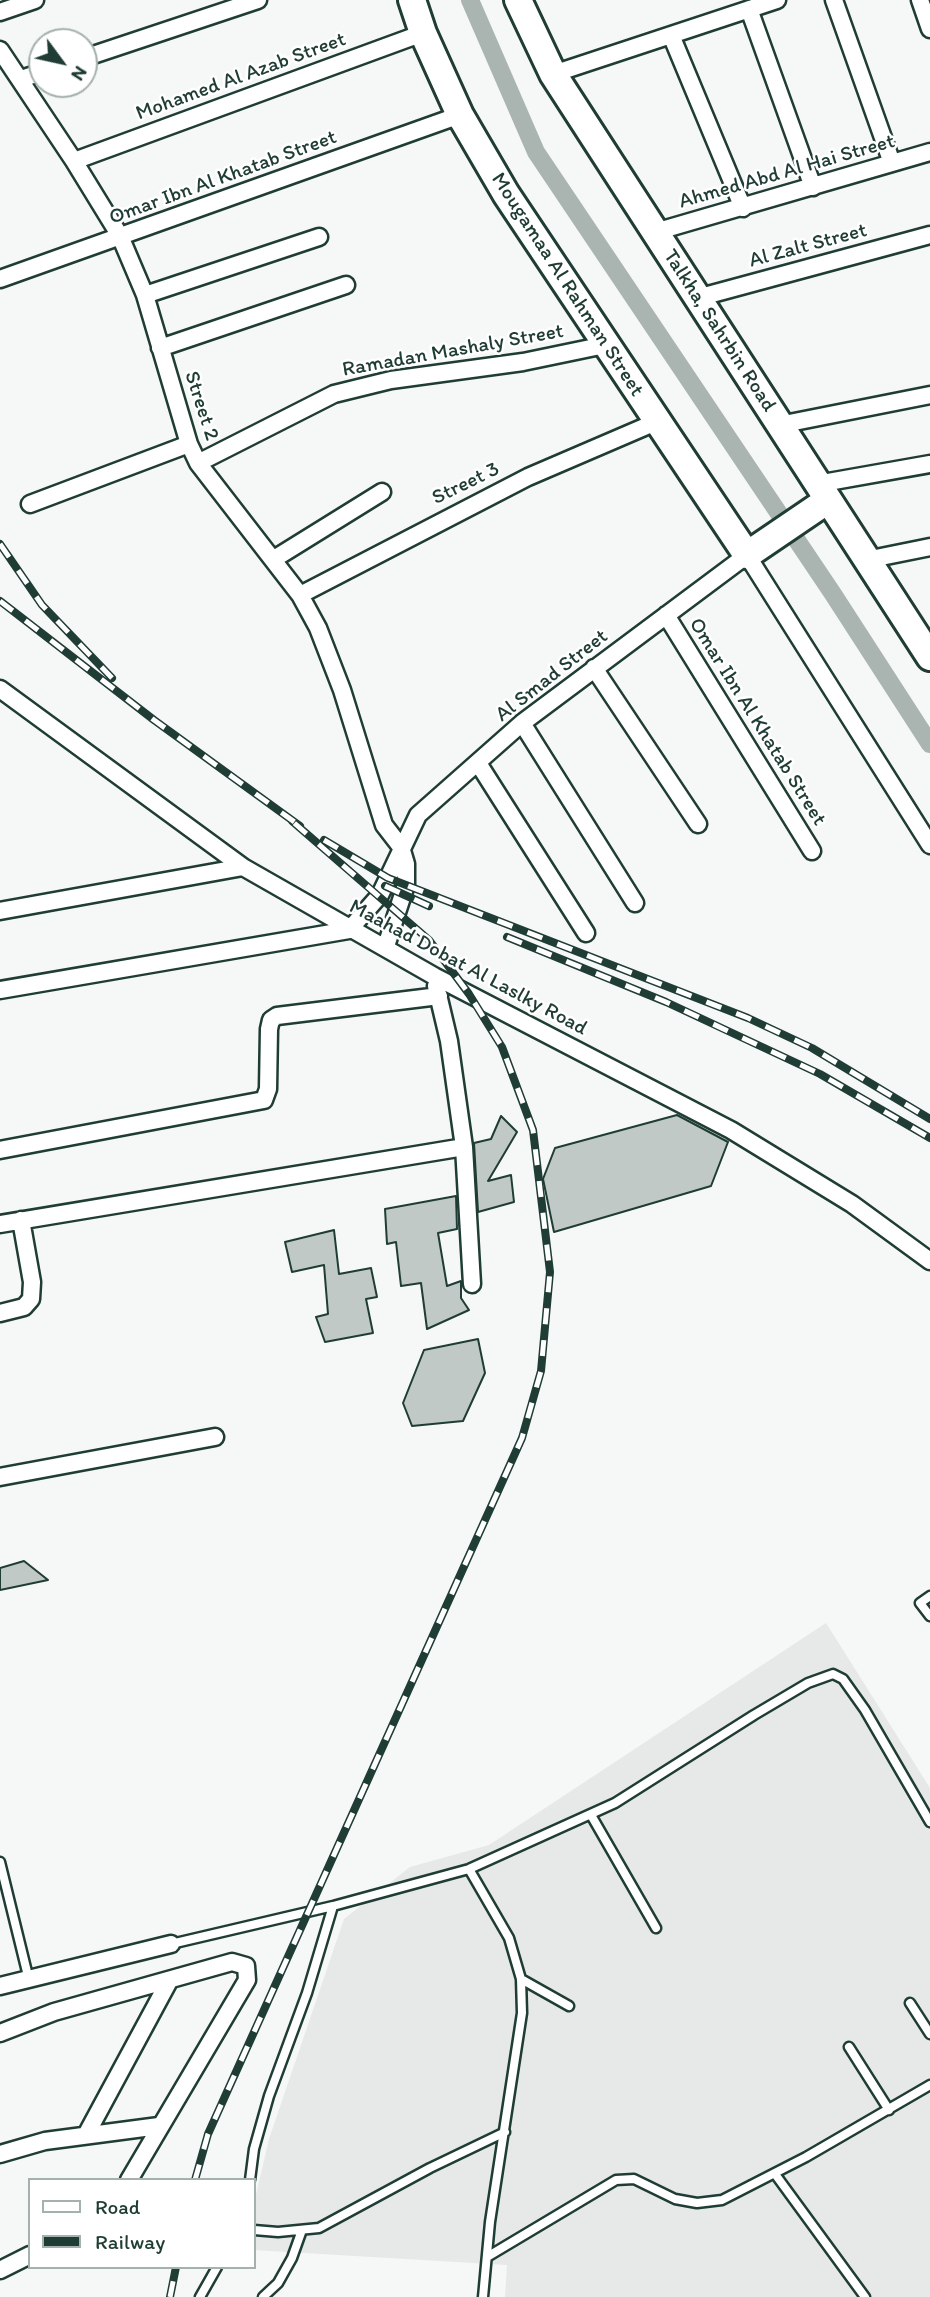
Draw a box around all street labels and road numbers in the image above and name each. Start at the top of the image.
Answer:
street label: Mohamed Al Azab Street [133,27,349,127]
street label: Omar Ibn Al Khatab Street [106,125,340,231]
street label: Ahmed Abd Al Hai Street [676,129,898,215]
street label: Mougamaa Al Rahman Street [485,168,649,402]
street label: Al Zalt Street [746,218,870,274]
street label: Talkha, Sahrbin Road [657,245,781,417]
street label: Ramadan Mashaly Street [340,319,566,383]
street label: Street 2 [178,368,224,444]
street label: Street 3 [428,457,504,511]
street label: Omar Ibn Al Khatab Street [683,613,831,831]
street label: Al Smad Street [491,624,613,728]
street label: Maahad Dobat Al Laslky Road [345,894,591,1042]

